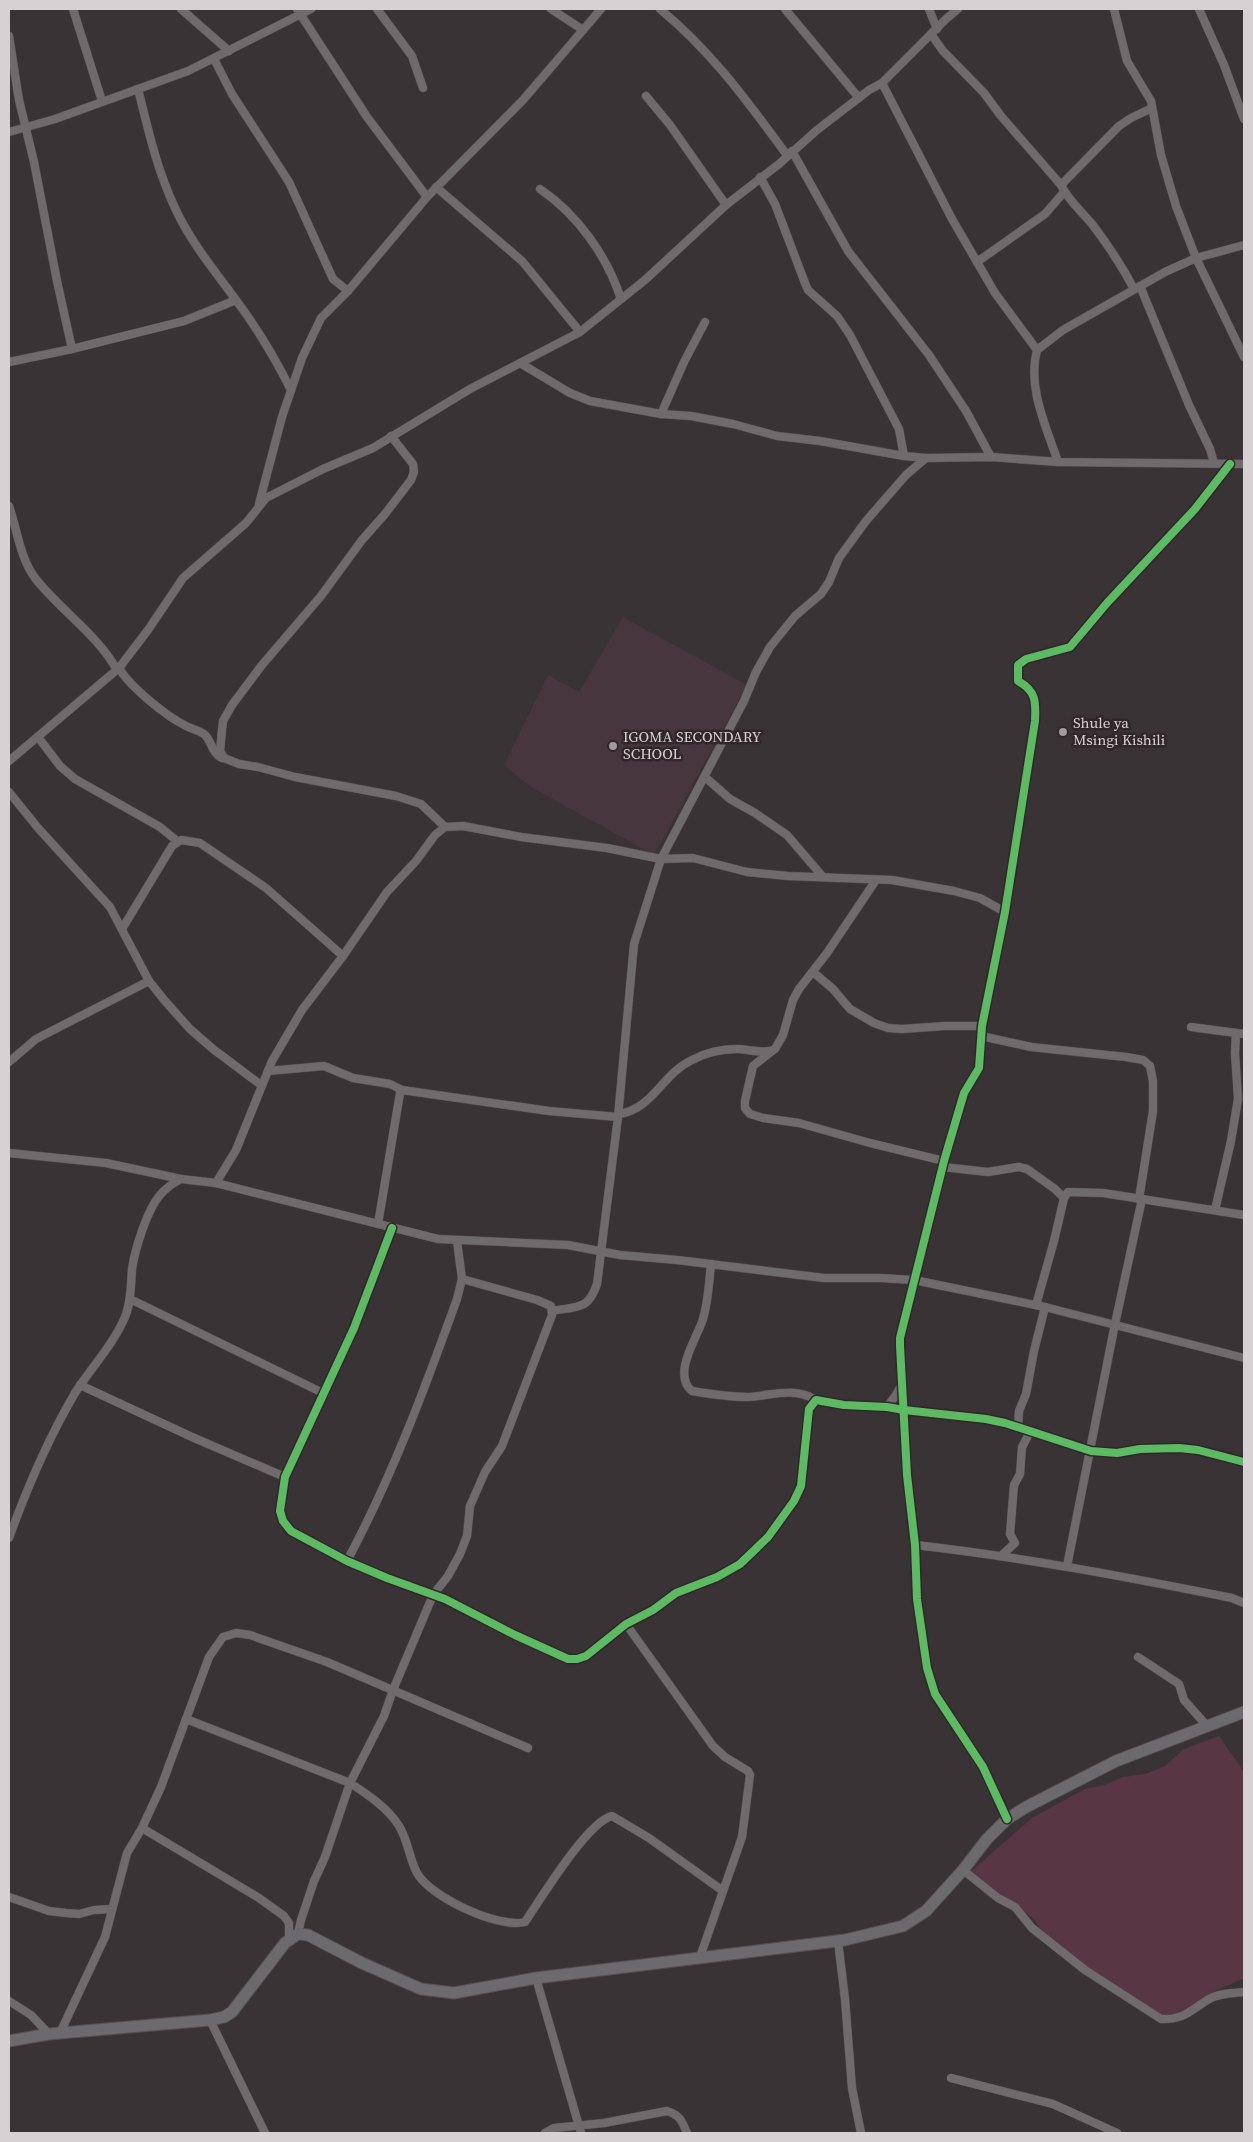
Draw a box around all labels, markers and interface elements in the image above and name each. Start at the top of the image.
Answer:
place label: Shule ya Msingi Kishili [1073,712,1165,750]
place label: IGOMA SECONDARY SCHOOL [623,726,762,764]
marker: Shule ya Msingi Kishili [1057,726,1069,738]
marker: IGOMA SECONDARY SCHOOL [607,740,619,752]

